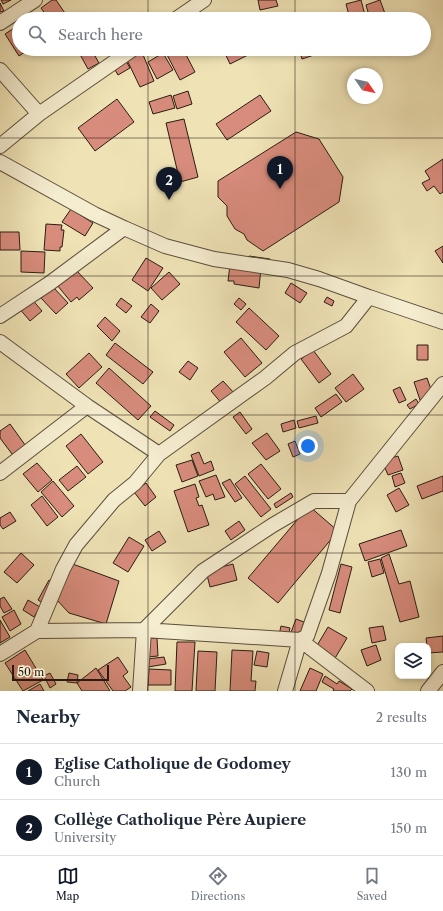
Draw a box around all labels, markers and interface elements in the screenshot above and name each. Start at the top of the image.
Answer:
search box [12,12,431,56]
icon: search [26,23,48,45]
text: Search here [58,25,143,44]
north arrow [347,68,383,104]
pin: 1 [267,156,293,189]
pin: 2 [156,167,182,200]
your location [298,436,318,456]
map controls [395,643,431,679]
button: layers [395,643,431,679]
scale bar [12,663,109,682]
text: 50 m [18,665,44,679]
text: Nearby [16,707,80,727]
text: 2 results [376,709,427,725]
text: Eglise Catholique de Godomey [54,754,291,773]
text: 1 [26,764,32,780]
text: 130 m [391,764,427,780]
text: Church [54,773,100,789]
text: Collège Catholique Père Aupiere [54,810,306,829]
text: 2 [25,820,33,836]
text: 150 m [391,820,427,836]
text: University [54,829,117,845]
tab: Map [56,865,79,903]
tab: Directions [191,865,245,903]
tab: Saved [357,865,387,903]

